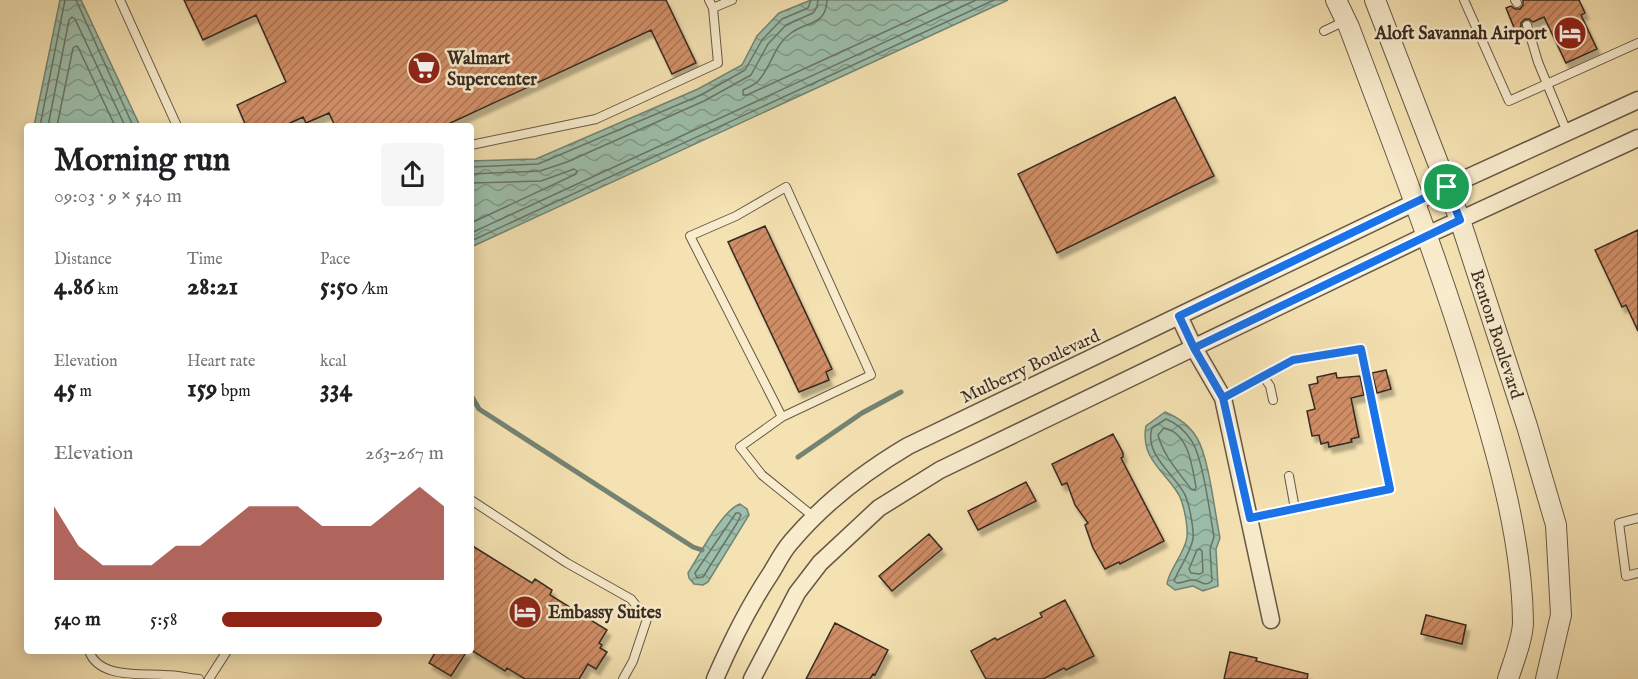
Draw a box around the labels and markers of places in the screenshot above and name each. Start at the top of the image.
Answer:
hotel icon: Aloft Savannah Airport [1552,15,1588,51]
place label: Aloft Savannah Airport [1374,23,1548,46]
place label: Walmart Supercenter [446,48,537,92]
supermarket icon: Walmart Supercenter [406,50,442,86]
pin [1421,161,1472,212]
hotel icon: Embassy Suites [507,594,543,630]
place label: Embassy Suites [548,602,662,625]

